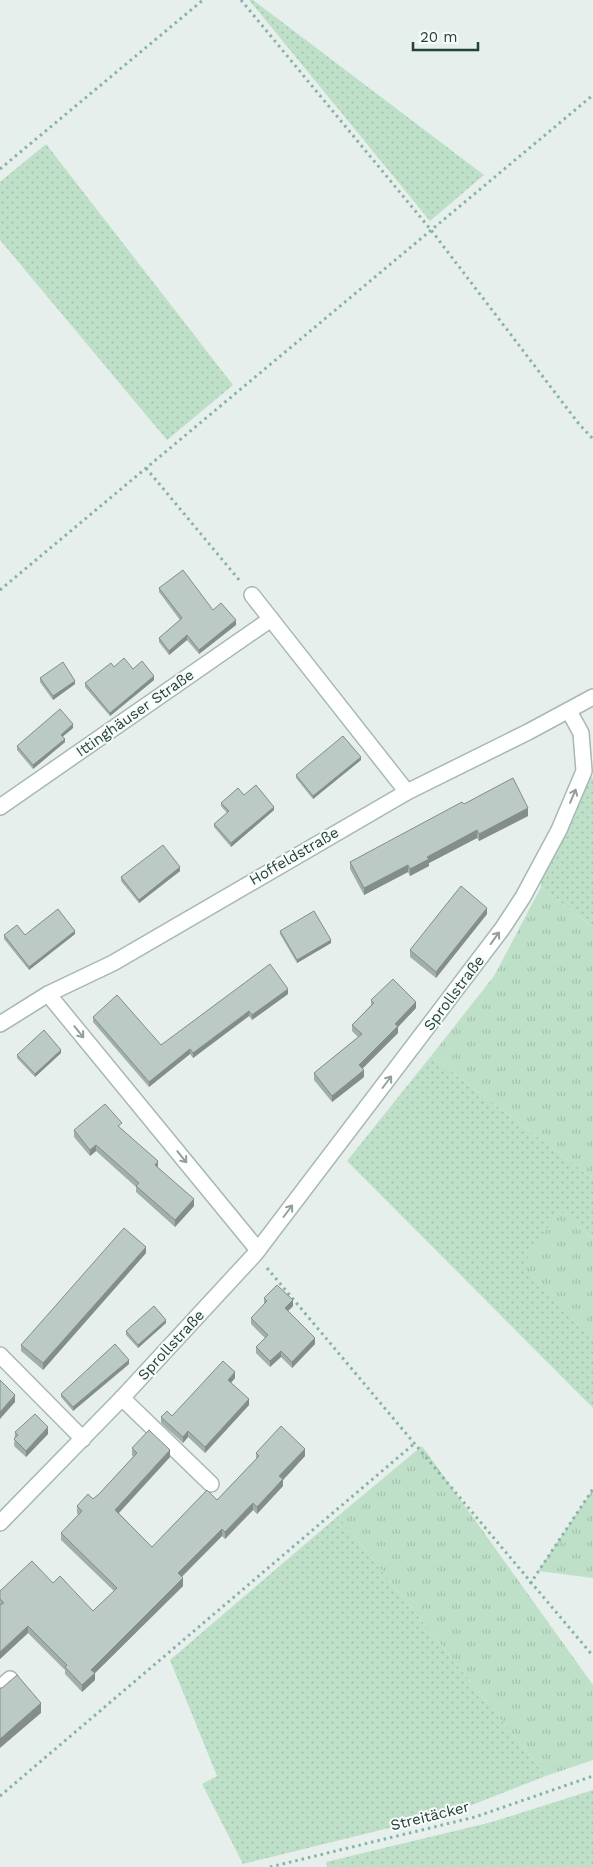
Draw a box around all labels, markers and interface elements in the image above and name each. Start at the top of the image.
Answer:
scale bar [413,20,478,52]
text: 20 m [420,28,458,46]
street label: Ittinghäuser Straße [72,665,198,761]
one-way arrow [568,789,578,804]
street label: Hoffeldstraße [246,823,342,889]
one-way arrow [490,931,500,945]
street label: Sprollstraße [420,952,488,1034]
one-way arrow [74,1025,85,1038]
one-way arrow [381,1076,392,1089]
one-way arrow [177,1151,188,1164]
one-way arrow [283,1204,293,1218]
street label: Sprollstraße [134,1306,208,1384]
street label: Streitäcker [389,1798,471,1834]

